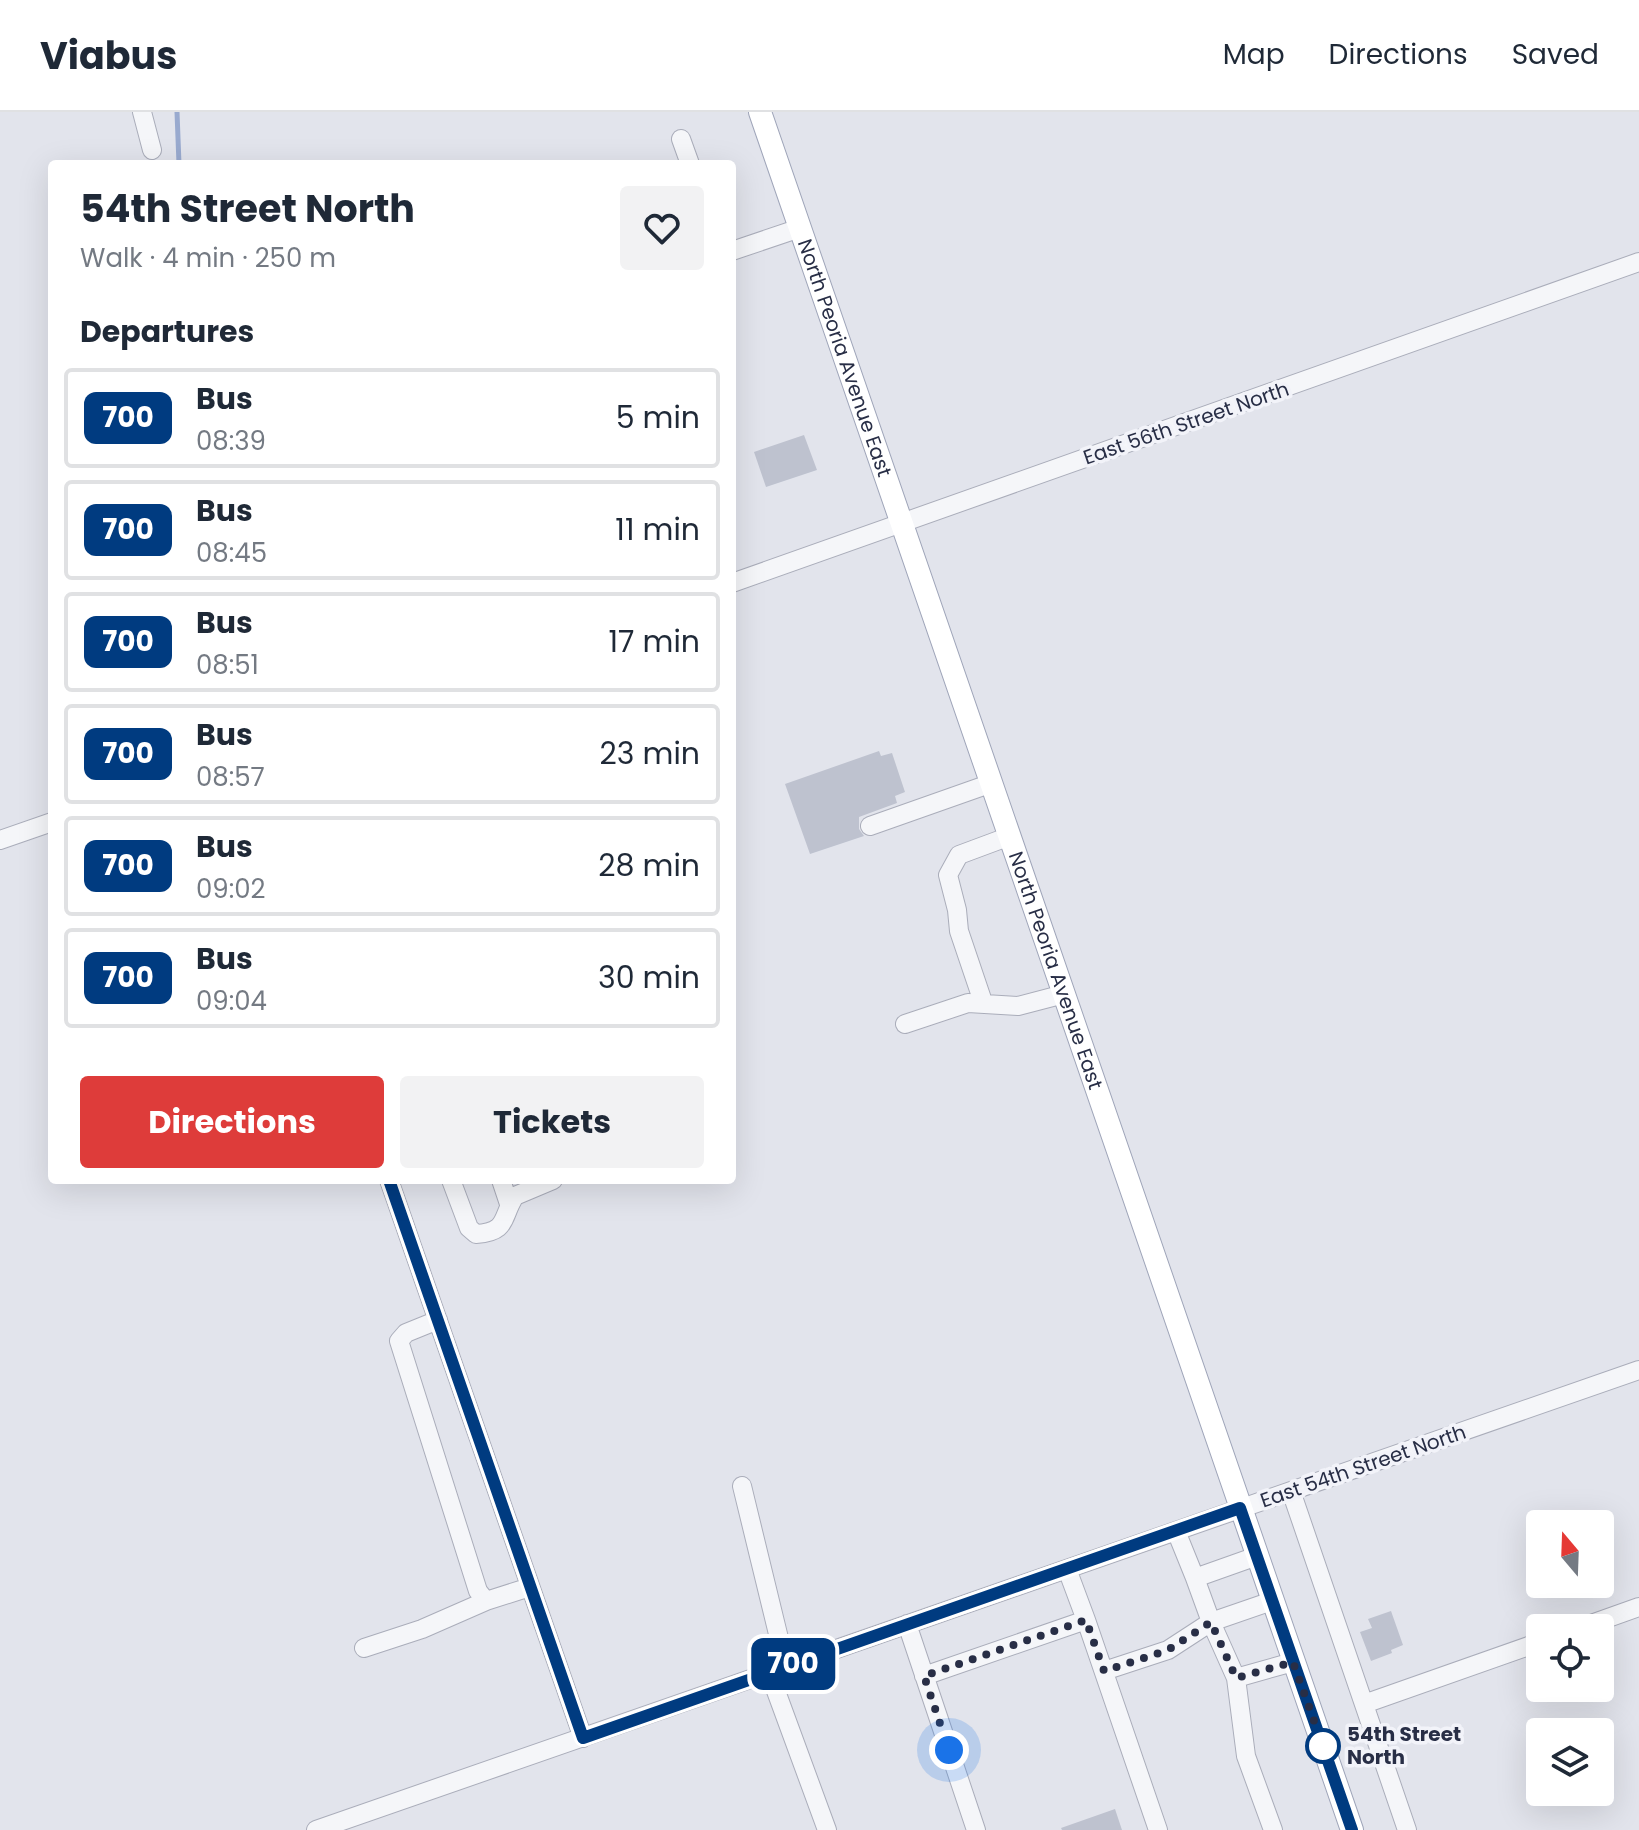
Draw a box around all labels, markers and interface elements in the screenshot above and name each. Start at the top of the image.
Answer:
text: Viabus [40,29,177,82]
text: Map [1223,35,1285,74]
text: Directions [1329,35,1468,74]
text: Saved [1512,35,1599,74]
text: 54th Street North [80,182,415,235]
button: heart [620,186,704,270]
street label: North Peoria Avenue East [791,235,899,481]
text: Walk · 4 min · 250 m [80,240,336,276]
text: Departures [80,310,254,353]
street label: East 56th Street North [1079,375,1293,471]
text: Bus [196,377,253,420]
text: 5 min [616,396,700,439]
text: 700 [102,398,154,437]
text: 08:39 [196,423,266,459]
text: Bus [196,489,253,532]
text: 11 min [615,508,700,551]
text: 700 [102,510,154,549]
text: 08:45 [196,535,267,571]
text: Bus [196,601,253,644]
text: 17 min [609,620,700,663]
text: 700 [102,622,154,661]
text: 08:51 [196,647,259,683]
text: Bus [196,713,253,756]
text: 23 min [600,732,700,775]
text: 700 [102,734,154,773]
text: 08:57 [196,759,265,795]
text: Bus [196,825,253,868]
text: 28 min [598,844,700,887]
text: 700 [102,846,154,885]
street label: North Peoria Avenue East [1002,848,1110,1093]
text: 09:02 [196,871,266,907]
text: Bus [196,937,253,980]
text: 30 min [598,956,700,999]
text: 700 [102,958,154,997]
text: 09:04 [196,983,267,1019]
button: Directions [80,1076,384,1168]
button: Tickets [400,1076,704,1168]
street label: East 54th Street North [1256,1418,1470,1514]
north arrow [1526,1510,1614,1598]
map controls [1526,1510,1614,1806]
button: locate [1526,1614,1614,1702]
line badge: 700 [747,1638,839,1690]
text: 700 [767,1644,819,1683]
button: layers [1526,1718,1614,1806]
place label: 54th Street North [1347,1720,1461,1771]
marker: 54th Street North [1306,1729,1340,1763]
your location [929,1730,969,1770]

